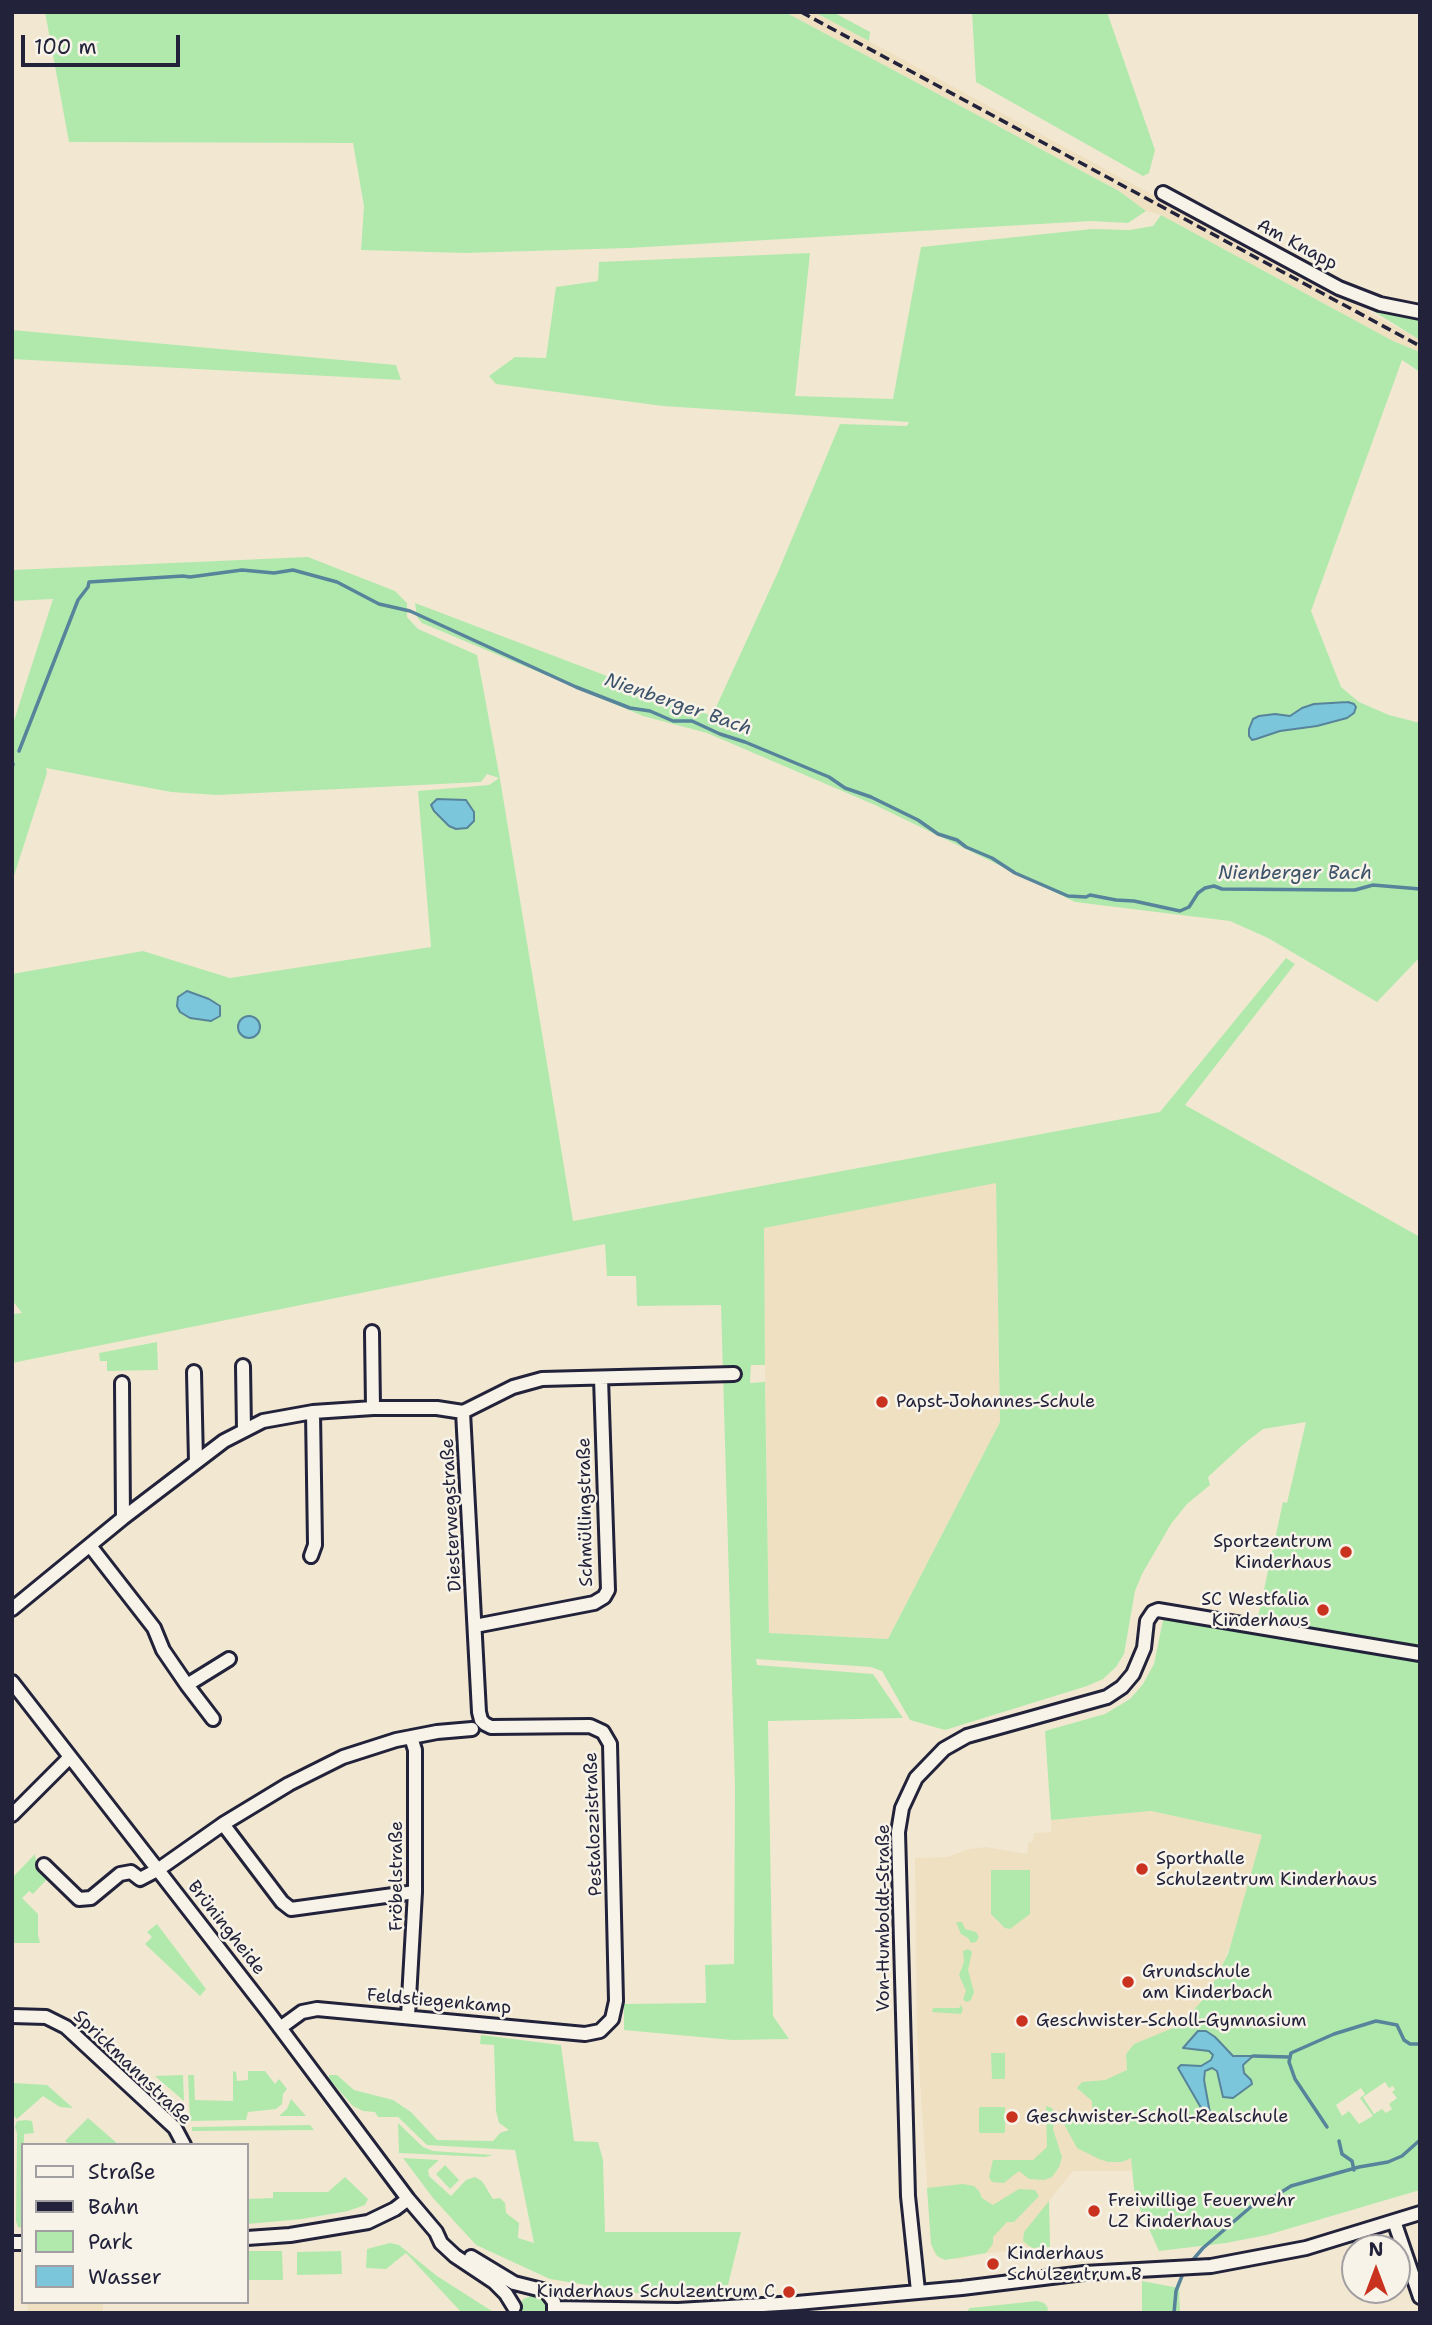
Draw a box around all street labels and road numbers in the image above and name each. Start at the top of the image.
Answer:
street label: Am Knapp [1253,215,1341,275]
street label: Schmüllingstraße [574,1437,598,1587]
street label: Diesterwegstraße [437,1438,467,1592]
street label: Pestalozzistraße [581,1751,607,1897]
street label: Fröbelstraße [386,1821,408,1931]
street label: Von-Humboldt-Straße [873,1824,895,2012]
street label: Brüningheide [183,1877,269,1979]
street label: Feldstiegenkamp [366,1985,512,2019]
street label: Sprickmannstraße [68,2006,196,2130]

